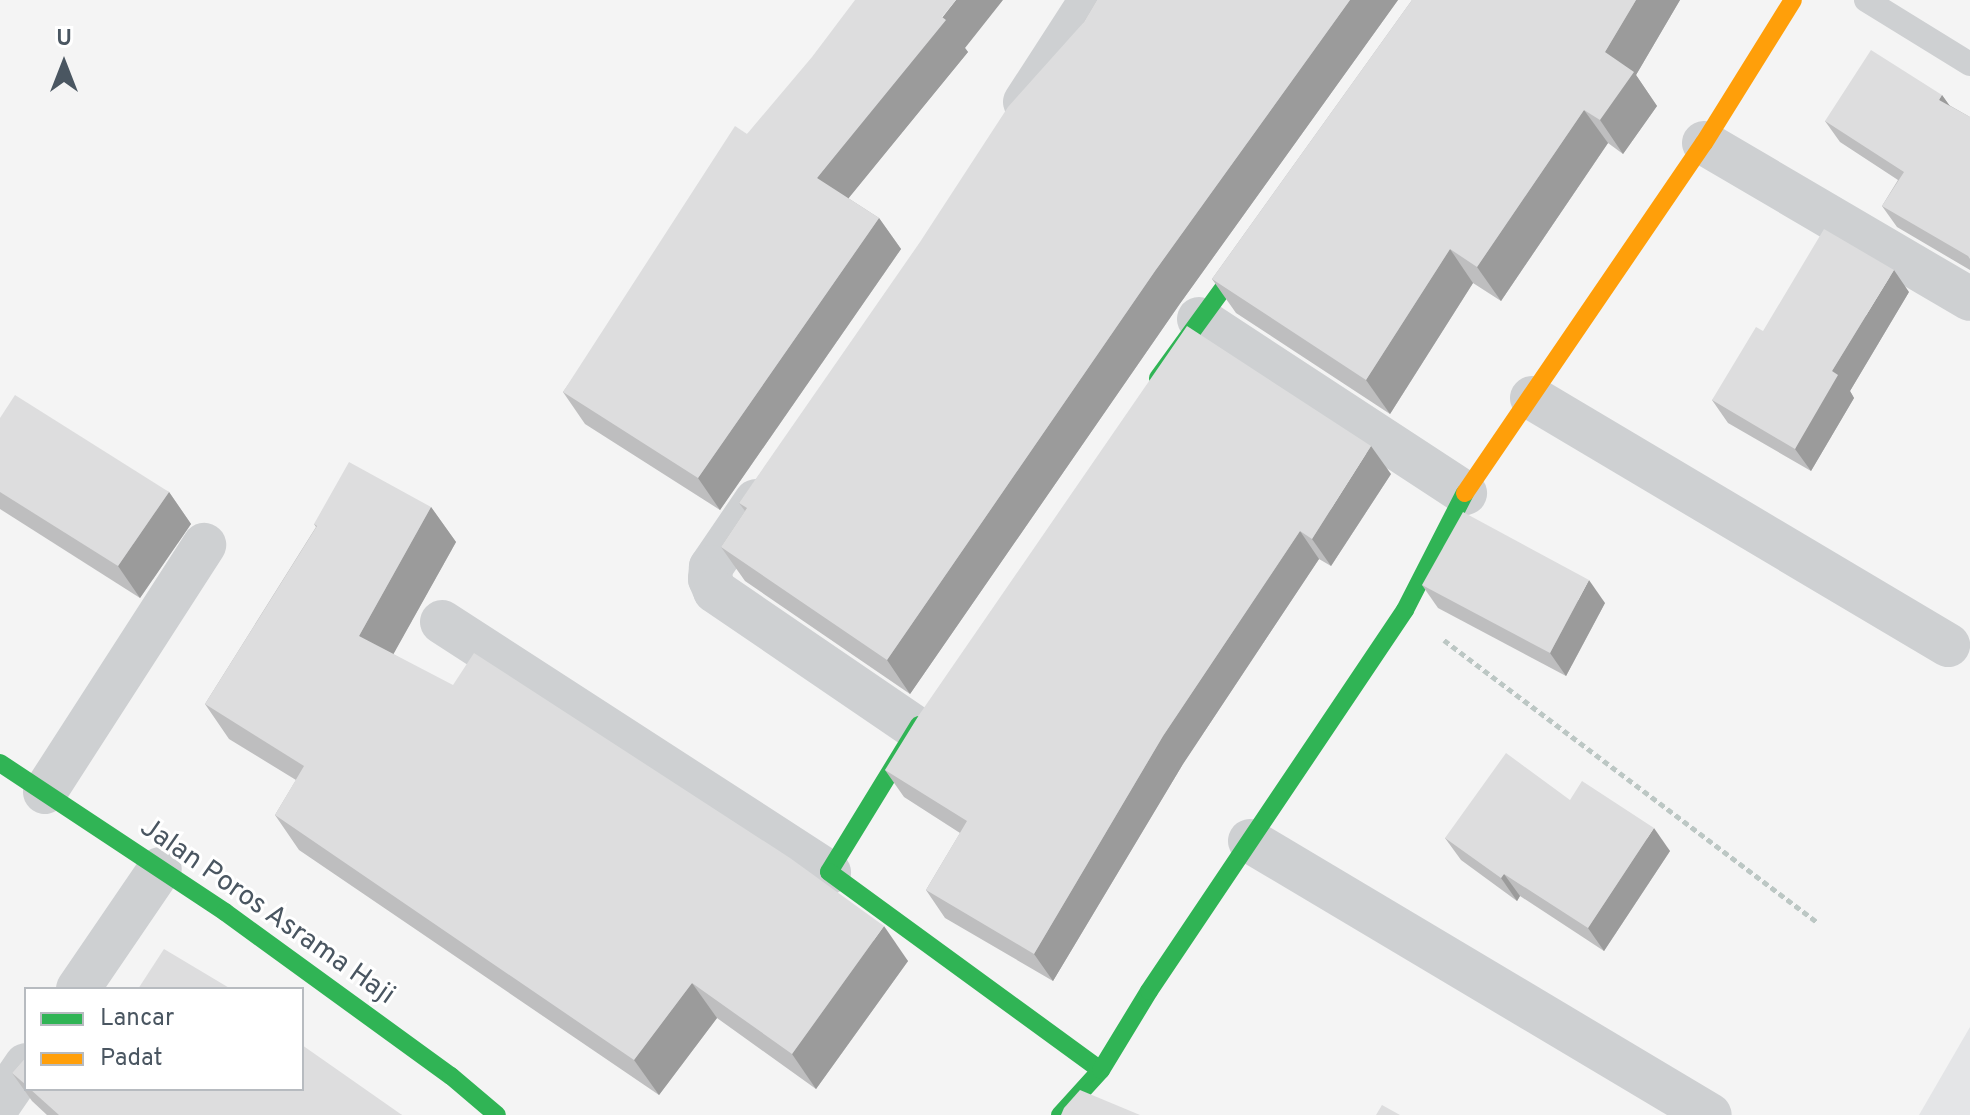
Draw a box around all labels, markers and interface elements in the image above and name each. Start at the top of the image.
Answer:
north arrow [24,24,104,104]
text: U [56,26,72,53]
street label: Jalan Poros Asrama Haji [133,811,401,1013]
legend [24,987,304,1091]
text: Lancar [100,1004,174,1034]
text: Padat [100,1044,162,1074]

